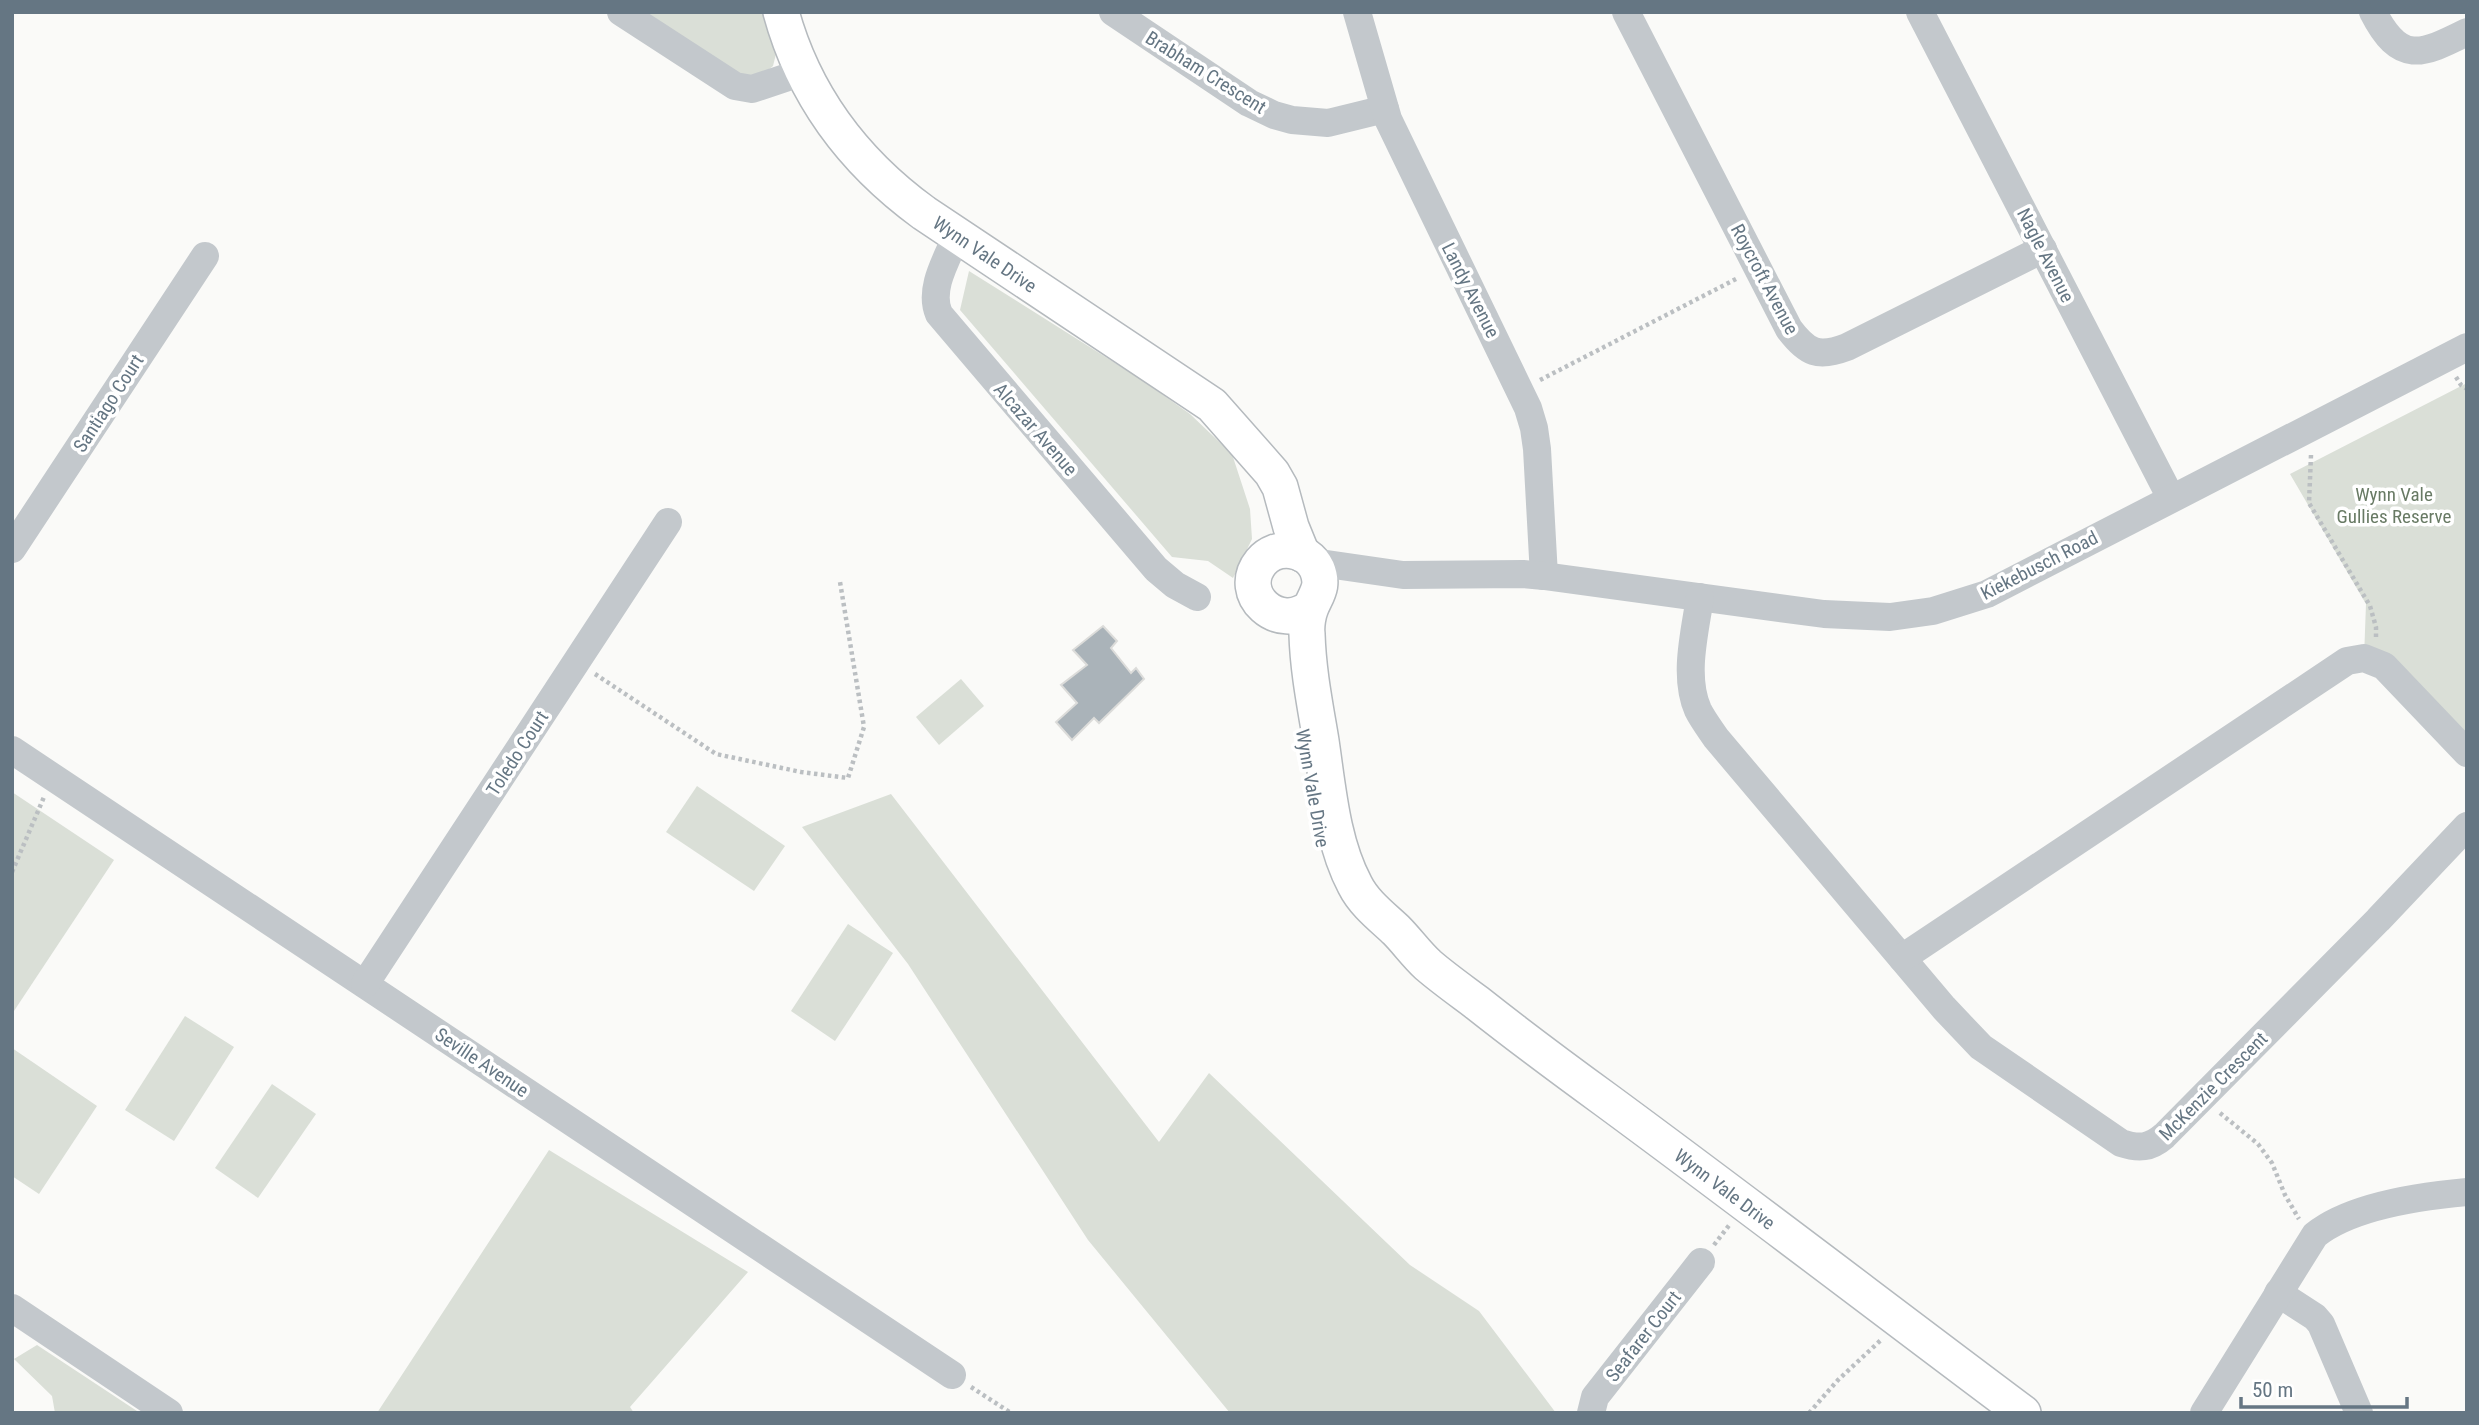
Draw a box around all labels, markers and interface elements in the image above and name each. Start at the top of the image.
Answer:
street label: Brabham Crescent [1141,26,1270,119]
street label: Nagle Avenue [2012,204,2079,306]
street label: Wynn Vale Drive [929,211,1041,298]
street label: Roycroft Avenue [1726,220,1803,339]
street label: Landy Avenue [1437,239,1504,342]
street label: Santiago Court [68,350,149,456]
street label: Alcazar Avenue [989,378,1082,481]
park label: Wynn Vale Gullies Reserve [2337,483,2452,528]
street label: Kiekebusch Road [1977,526,2102,605]
street label: Toledo Court [482,707,553,800]
street label: Wynn Vale Drive [1291,727,1334,849]
street label: Seville Avenue [431,1023,533,1102]
street label: McKenzie Crescent [2154,1027,2272,1145]
street label: Wynn Vale Drive [1670,1144,1780,1235]
street label: Seafarer Court [1601,1286,1686,1386]
scale bar [2241,1366,2407,1410]
text: 50 m [2252,1378,2293,1402]

